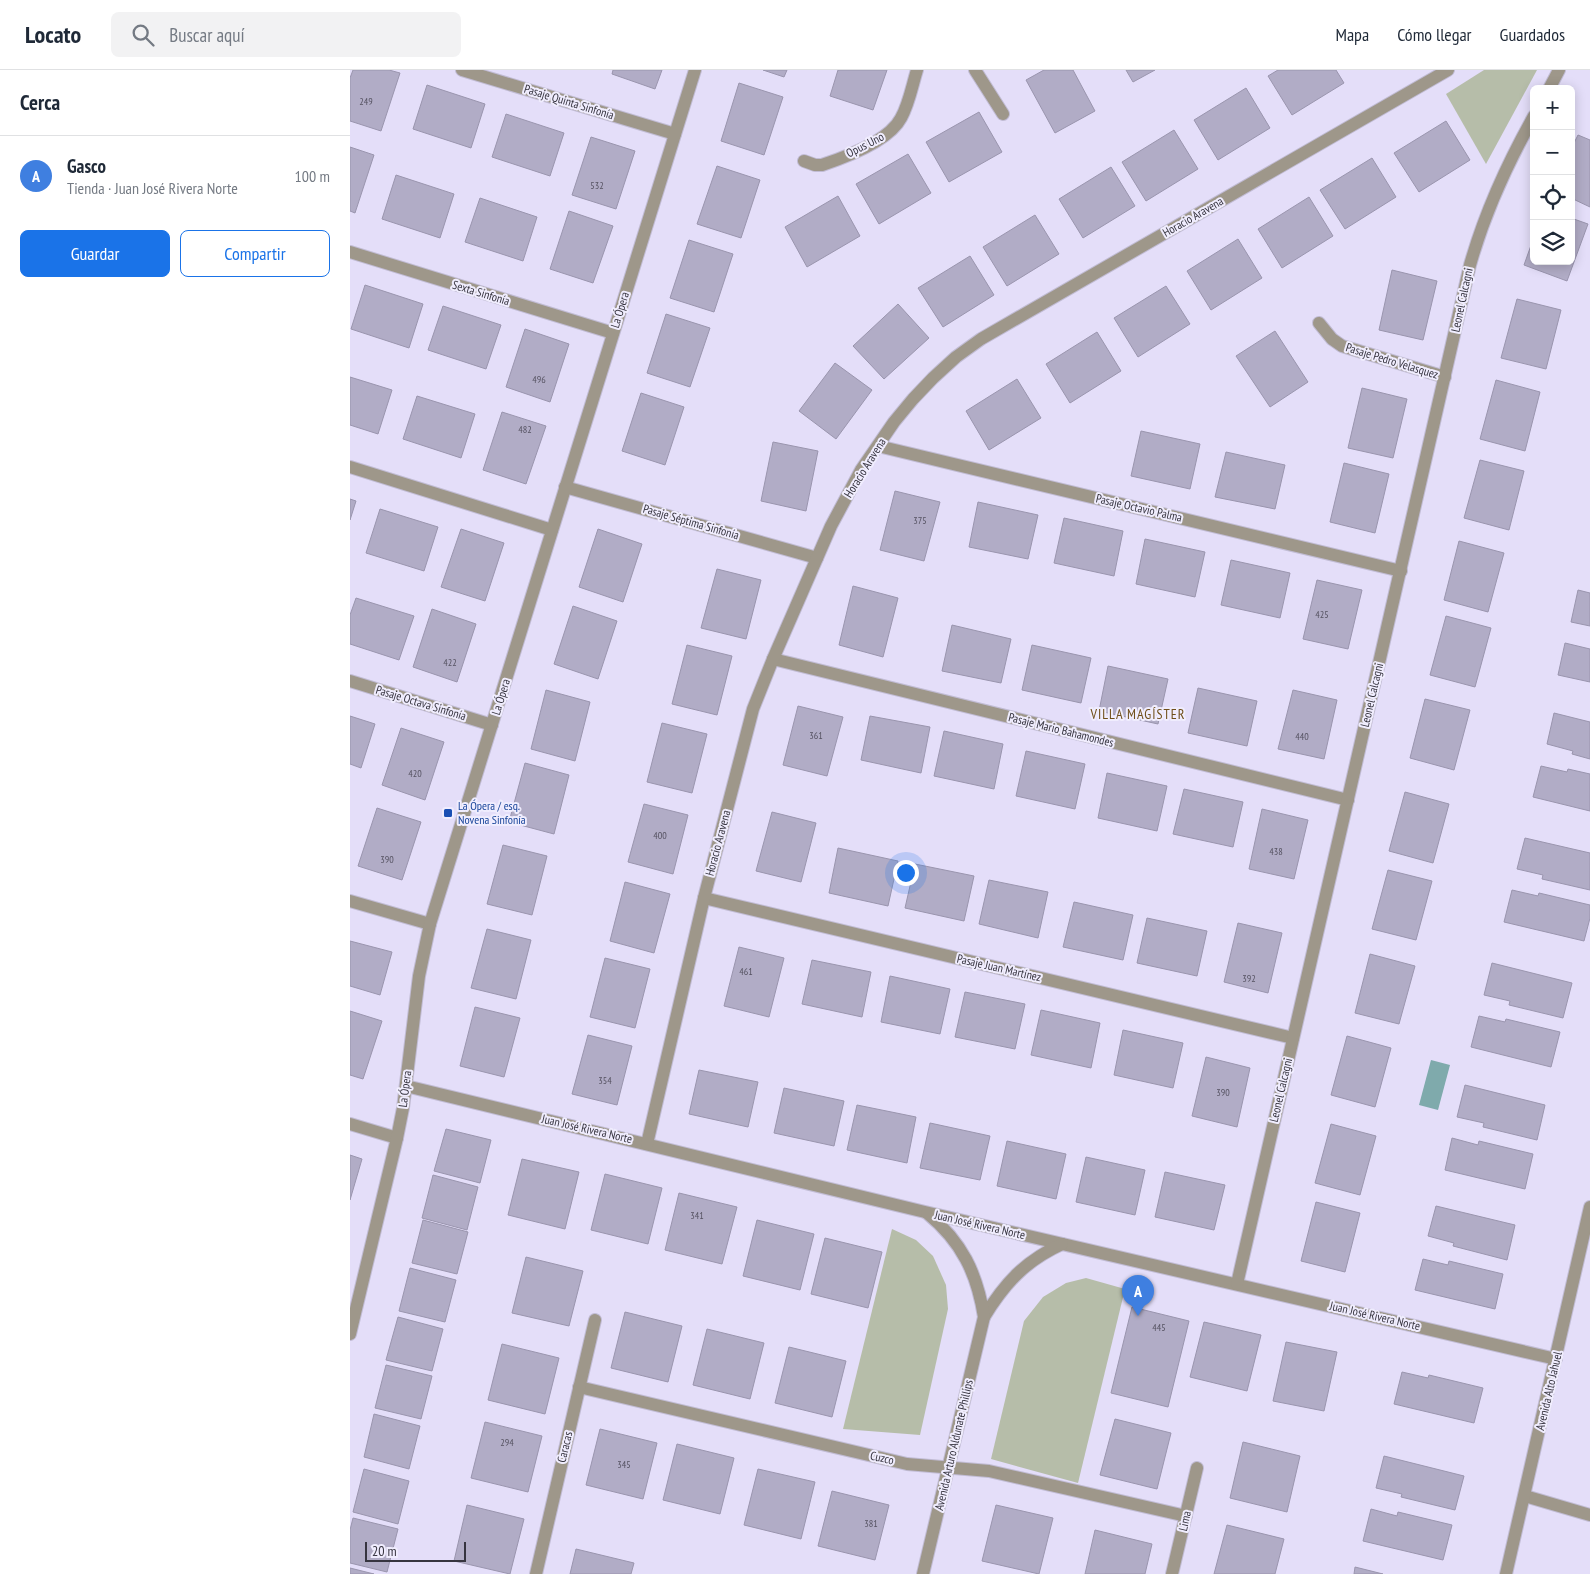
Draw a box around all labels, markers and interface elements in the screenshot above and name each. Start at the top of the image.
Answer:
search box [111,12,461,57]
text: Locato [25,19,81,50]
icon: search [129,21,157,49]
text: Buscar aquí [169,23,245,47]
text: Mapa [1335,23,1369,46]
text: Cómo llegar [1397,23,1472,46]
text: Guardados [1500,23,1565,46]
street label: Pasaje Quinta Sinfonía [522,81,616,122]
map controls [1530,85,1575,265]
button: + [1530,85,1575,130]
text: Cerca [20,89,60,116]
house number: 249 [359,95,373,108]
street label: Opus Uno [843,129,886,160]
button: − [1530,130,1575,175]
text: Gasco [67,154,106,178]
text: A [32,166,40,186]
text: 100 m [295,166,330,186]
button: locate [1530,175,1575,220]
text: Tienda · Juan José Rivera Norte [67,178,238,198]
house number: 532 [590,179,604,192]
street label: Horacio Aravena [1160,193,1226,240]
button: layers [1530,220,1575,265]
button: Guardar [20,230,170,277]
button: Compartir [180,230,330,277]
street label: Leonel Calcagni [1447,266,1476,333]
street label: Sexta Sinfonía [451,277,512,308]
street label: La Ópera [607,290,632,330]
street label: Pasaje Pedro Velasquez [1344,339,1440,382]
house number: 496 [532,373,546,386]
house number: 482 [518,423,532,436]
street label: Horacio Aravena [840,435,889,500]
street label: Pasaje Octavio Palma [1095,490,1184,525]
street label: Pasaje Séptima Sinfonía [641,501,741,542]
house number: 375 [913,514,927,527]
house number: 425 [1315,608,1329,621]
house number: 422 [443,656,457,669]
street label: Leonel Calcagni [1357,661,1386,728]
street label: La Ópera [488,677,513,717]
street label: Pasaje Octava Sinfonía [374,682,468,723]
district label: VILLA MAGÍSTER [1090,705,1185,723]
street label: Pasaje Mario Bahamondes [1007,709,1115,750]
house number: 361 [809,729,823,742]
house number: 440 [1295,730,1309,743]
house number: 420 [408,767,422,780]
place label: La Ópera / esq. Novena Sinfonía [458,798,526,827]
marker: La Ópera / esq. Novena Sinfonía [442,807,454,819]
street label: Horacio Aravena [702,808,734,877]
house number: 400 [653,829,667,842]
house number: 438 [1269,845,1283,858]
house number: 390 [380,853,394,866]
your location [893,860,919,886]
street label: Pasaje Juan Martínez [956,951,1043,984]
house number: 461 [739,965,753,978]
house number: 392 [1242,972,1256,985]
street label: Leonel Calcagni [1266,1056,1295,1123]
street label: La Ópera [395,1069,414,1108]
house number: 354 [598,1074,612,1087]
house number: 390 [1216,1086,1230,1099]
street label: Juan José Rivera Norte [539,1111,634,1146]
street label: Juan José Rivera Norte [932,1207,1027,1242]
house number: 341 [690,1209,704,1222]
pin: A [1122,1275,1154,1316]
street label: Juan José Rivera Norte [1327,1298,1422,1333]
house number: 445 [1152,1321,1166,1334]
street label: Avenida Alto Jahuel [1532,1350,1565,1432]
street label: Avenida Arturo Aldunate Phillips [931,1378,976,1512]
street label: Caracas [554,1430,575,1464]
house number: 294 [500,1436,514,1449]
street label: Cuzco [869,1448,895,1468]
house number: 345 [617,1458,631,1471]
street label: Lima [1175,1509,1194,1532]
house number: 381 [864,1517,878,1530]
scale bar [365,1539,466,1562]
text: 20 m [372,1542,397,1560]

